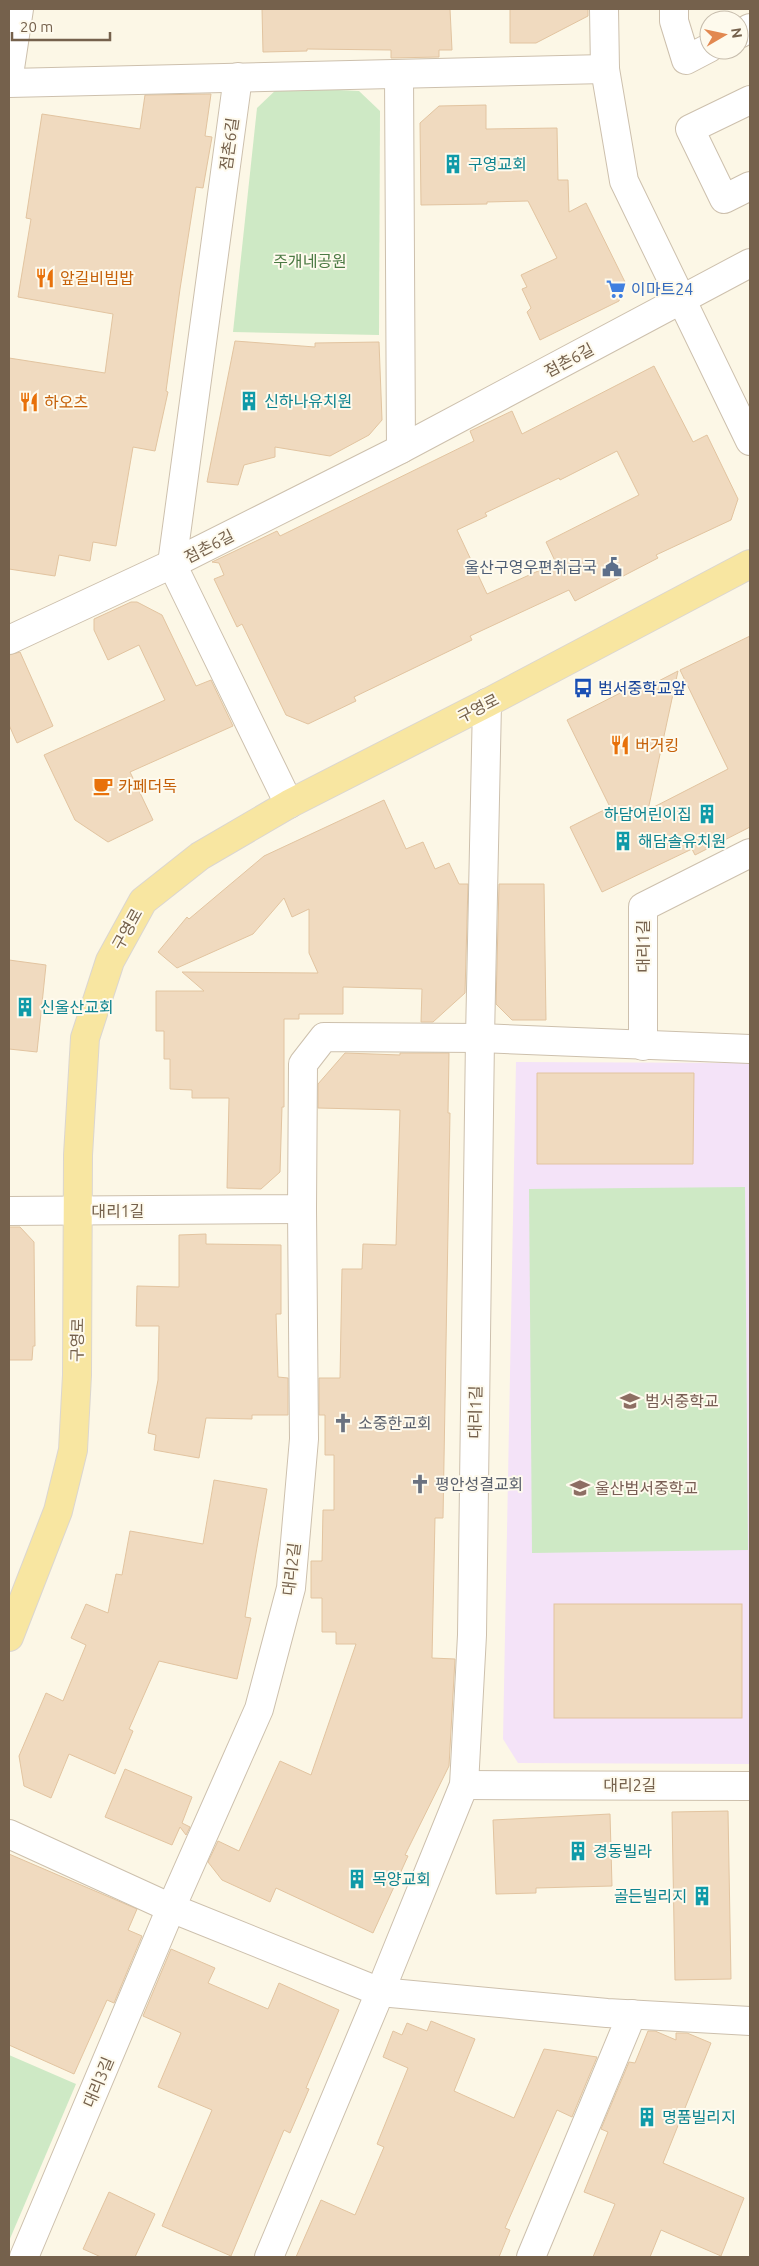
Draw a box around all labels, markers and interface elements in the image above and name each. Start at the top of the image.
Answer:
scale bar [12,10,110,42]
north arrow [699,10,749,60]
text: 20 m [20,18,53,35]
text: N [728,27,746,39]
street label: 점촌6길 [216,116,242,172]
building icon: 구영교회 [442,153,464,175]
place label: 구영교회 [468,155,527,173]
park label: 주개네공원 [273,252,347,270]
restaurant icon: 앞길비빔밥 [34,267,56,289]
place label: 앞길비빔밥 [60,269,134,287]
supermarket icon: 이마트24 [605,278,627,300]
place label: 이마트24 [631,280,693,298]
street label: 점촌6길 [541,340,597,380]
building icon: 신하나유치원 [238,390,260,412]
restaurant icon: 하오츠 [18,391,40,413]
place label: 신하나유치원 [264,392,352,410]
place label: 하오츠 [44,393,88,411]
street label: 점촌6길 [181,526,237,566]
public building icon: 울산구영우편취급국 [601,556,623,578]
place label: 울산구영우편취급국 [465,558,597,576]
bus stop icon: 범서중학교앞 [572,677,594,699]
place label: 범서중학교앞 [598,679,687,697]
street label: 구영로 [454,690,502,726]
restaurant icon: 버거킹 [609,734,631,756]
place label: 버거킹 [635,736,679,754]
cafe icon: 카페더독 [92,775,114,797]
place label: 카페더독 [118,777,177,795]
building icon: 하담어린이집 [696,803,718,825]
place label: 하담어린이집 [604,805,692,823]
building icon: 해담솔유치원 [612,830,634,852]
place label: 해담솔유치원 [638,832,726,850]
street label: 구영로 [108,905,146,953]
street label: 대리1길 [634,919,652,973]
building icon: 신울산교회 [14,996,36,1018]
place label: 신울산교회 [40,998,114,1016]
street label: 대리1길 [91,1202,145,1220]
street label: 구영로 [68,1317,86,1362]
street label: 대리1길 [466,1385,484,1439]
school or university icon: 범서중학교 [619,1390,641,1412]
place label: 범서중학교 [645,1392,719,1410]
church icon: 소중한교회 [332,1412,354,1434]
place label: 소중한교회 [358,1414,432,1432]
church icon: 평안성결교회 [409,1473,431,1495]
place label: 평안성결교회 [435,1475,523,1493]
school or university icon: 울산범서중학교 [569,1477,591,1499]
place label: 울산범서중학교 [595,1479,698,1497]
street label: 대리2길 [279,1542,303,1596]
street label: 대리2길 [603,1776,657,1794]
building icon: 경동빌라 [567,1840,589,1862]
place label: 경동빌라 [593,1842,652,1860]
building icon: 목양교회 [346,1868,368,1890]
place label: 목양교회 [372,1870,431,1888]
building icon: 골든빌리지 [691,1885,713,1907]
place label: 골든빌리지 [613,1887,687,1905]
street label: 대리3길 [79,2054,117,2110]
building icon: 명품빌리지 [636,2106,658,2128]
place label: 명품빌리지 [662,2108,736,2126]

